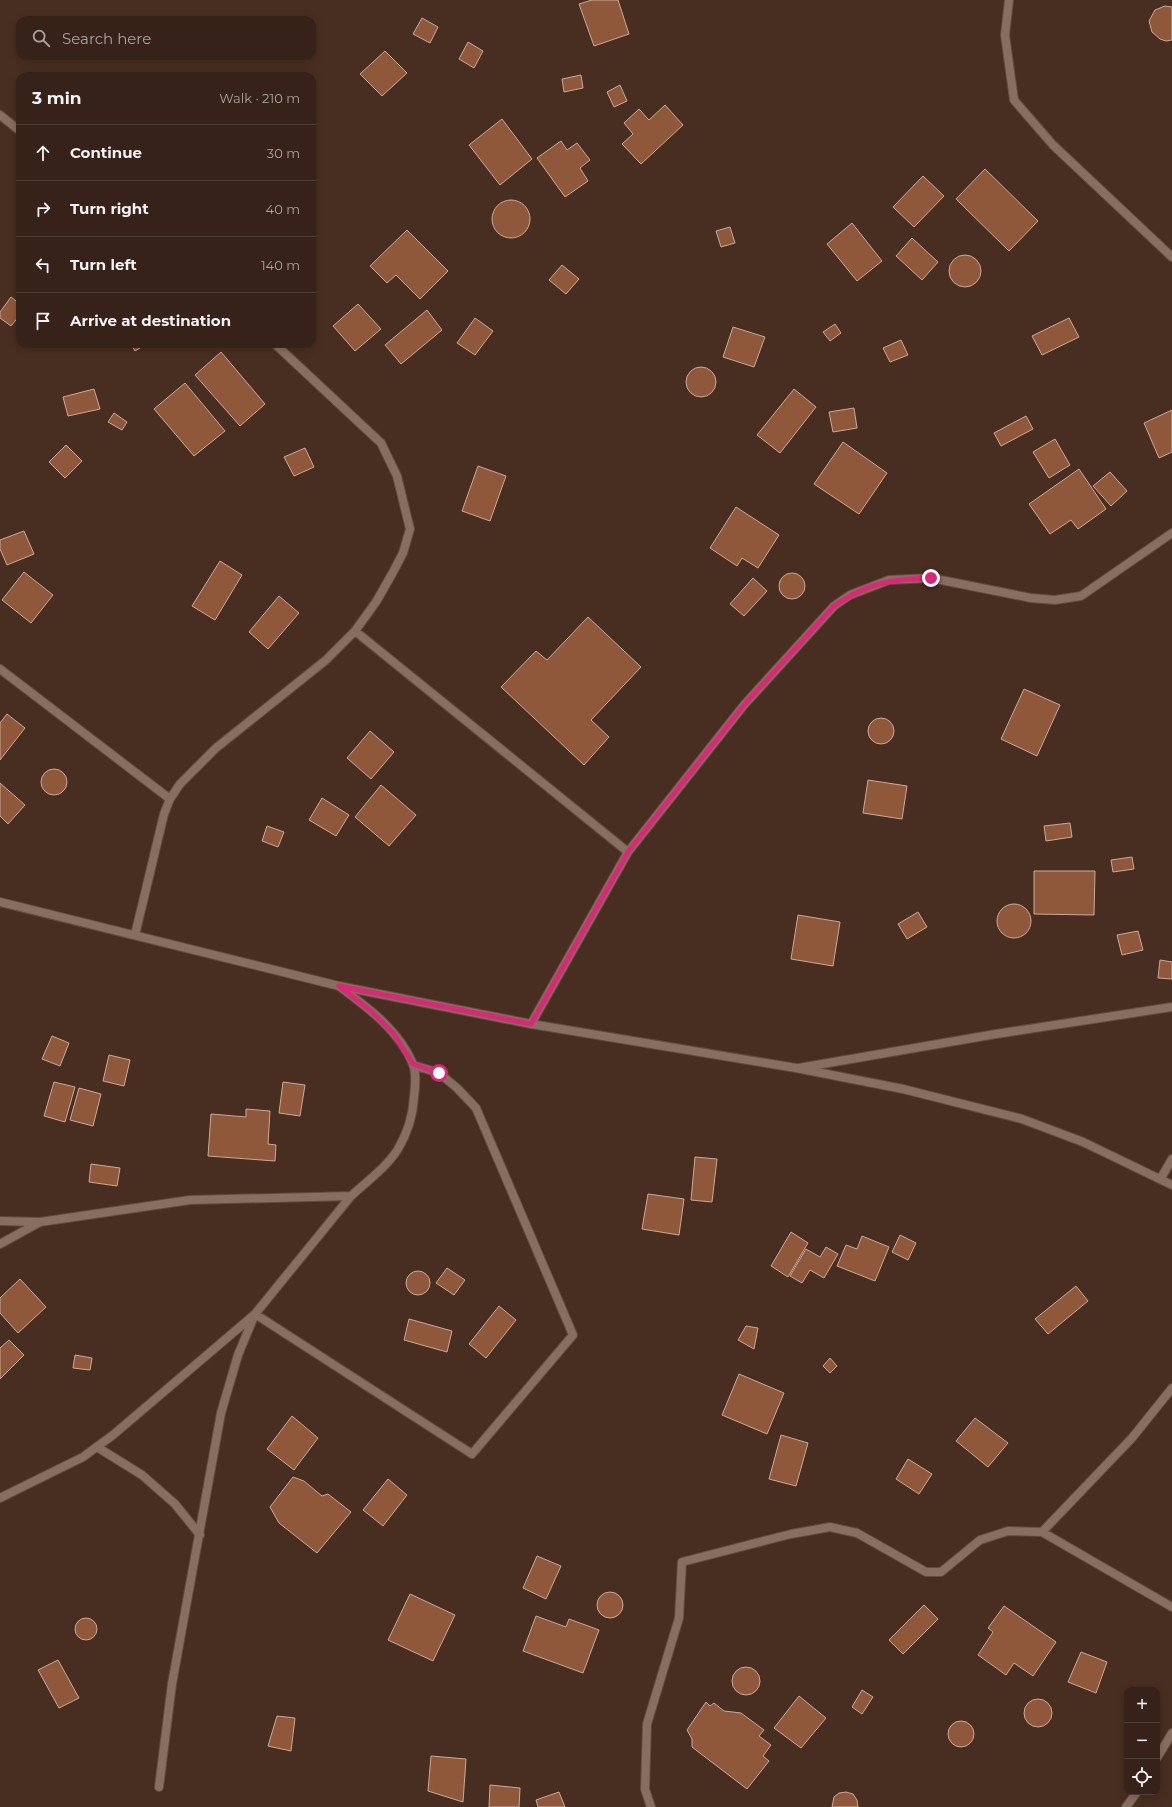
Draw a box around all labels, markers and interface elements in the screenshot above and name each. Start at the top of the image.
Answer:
search box [16,16,316,60]
icon: search [30,27,52,49]
text: Search here [62,29,151,48]
text: 3 min [32,88,82,108]
text: Walk · 210 m [219,90,300,106]
icon: ahead [32,142,54,164]
text: Continue [70,143,142,162]
text: 30 m [267,145,300,161]
icon: right [32,198,54,220]
text: Turn right [70,199,149,218]
text: 40 m [266,201,300,217]
icon: left [32,254,54,276]
text: Turn left [70,255,137,274]
text: 140 m [261,257,300,273]
icon: arrive [32,310,54,332]
text: Arrive at destination [70,311,231,330]
route end [922,569,940,587]
route start [430,1064,448,1082]
map controls [1124,1687,1160,1795]
button: + [1124,1687,1160,1723]
button: − [1124,1723,1160,1759]
button: locate [1124,1759,1160,1795]

